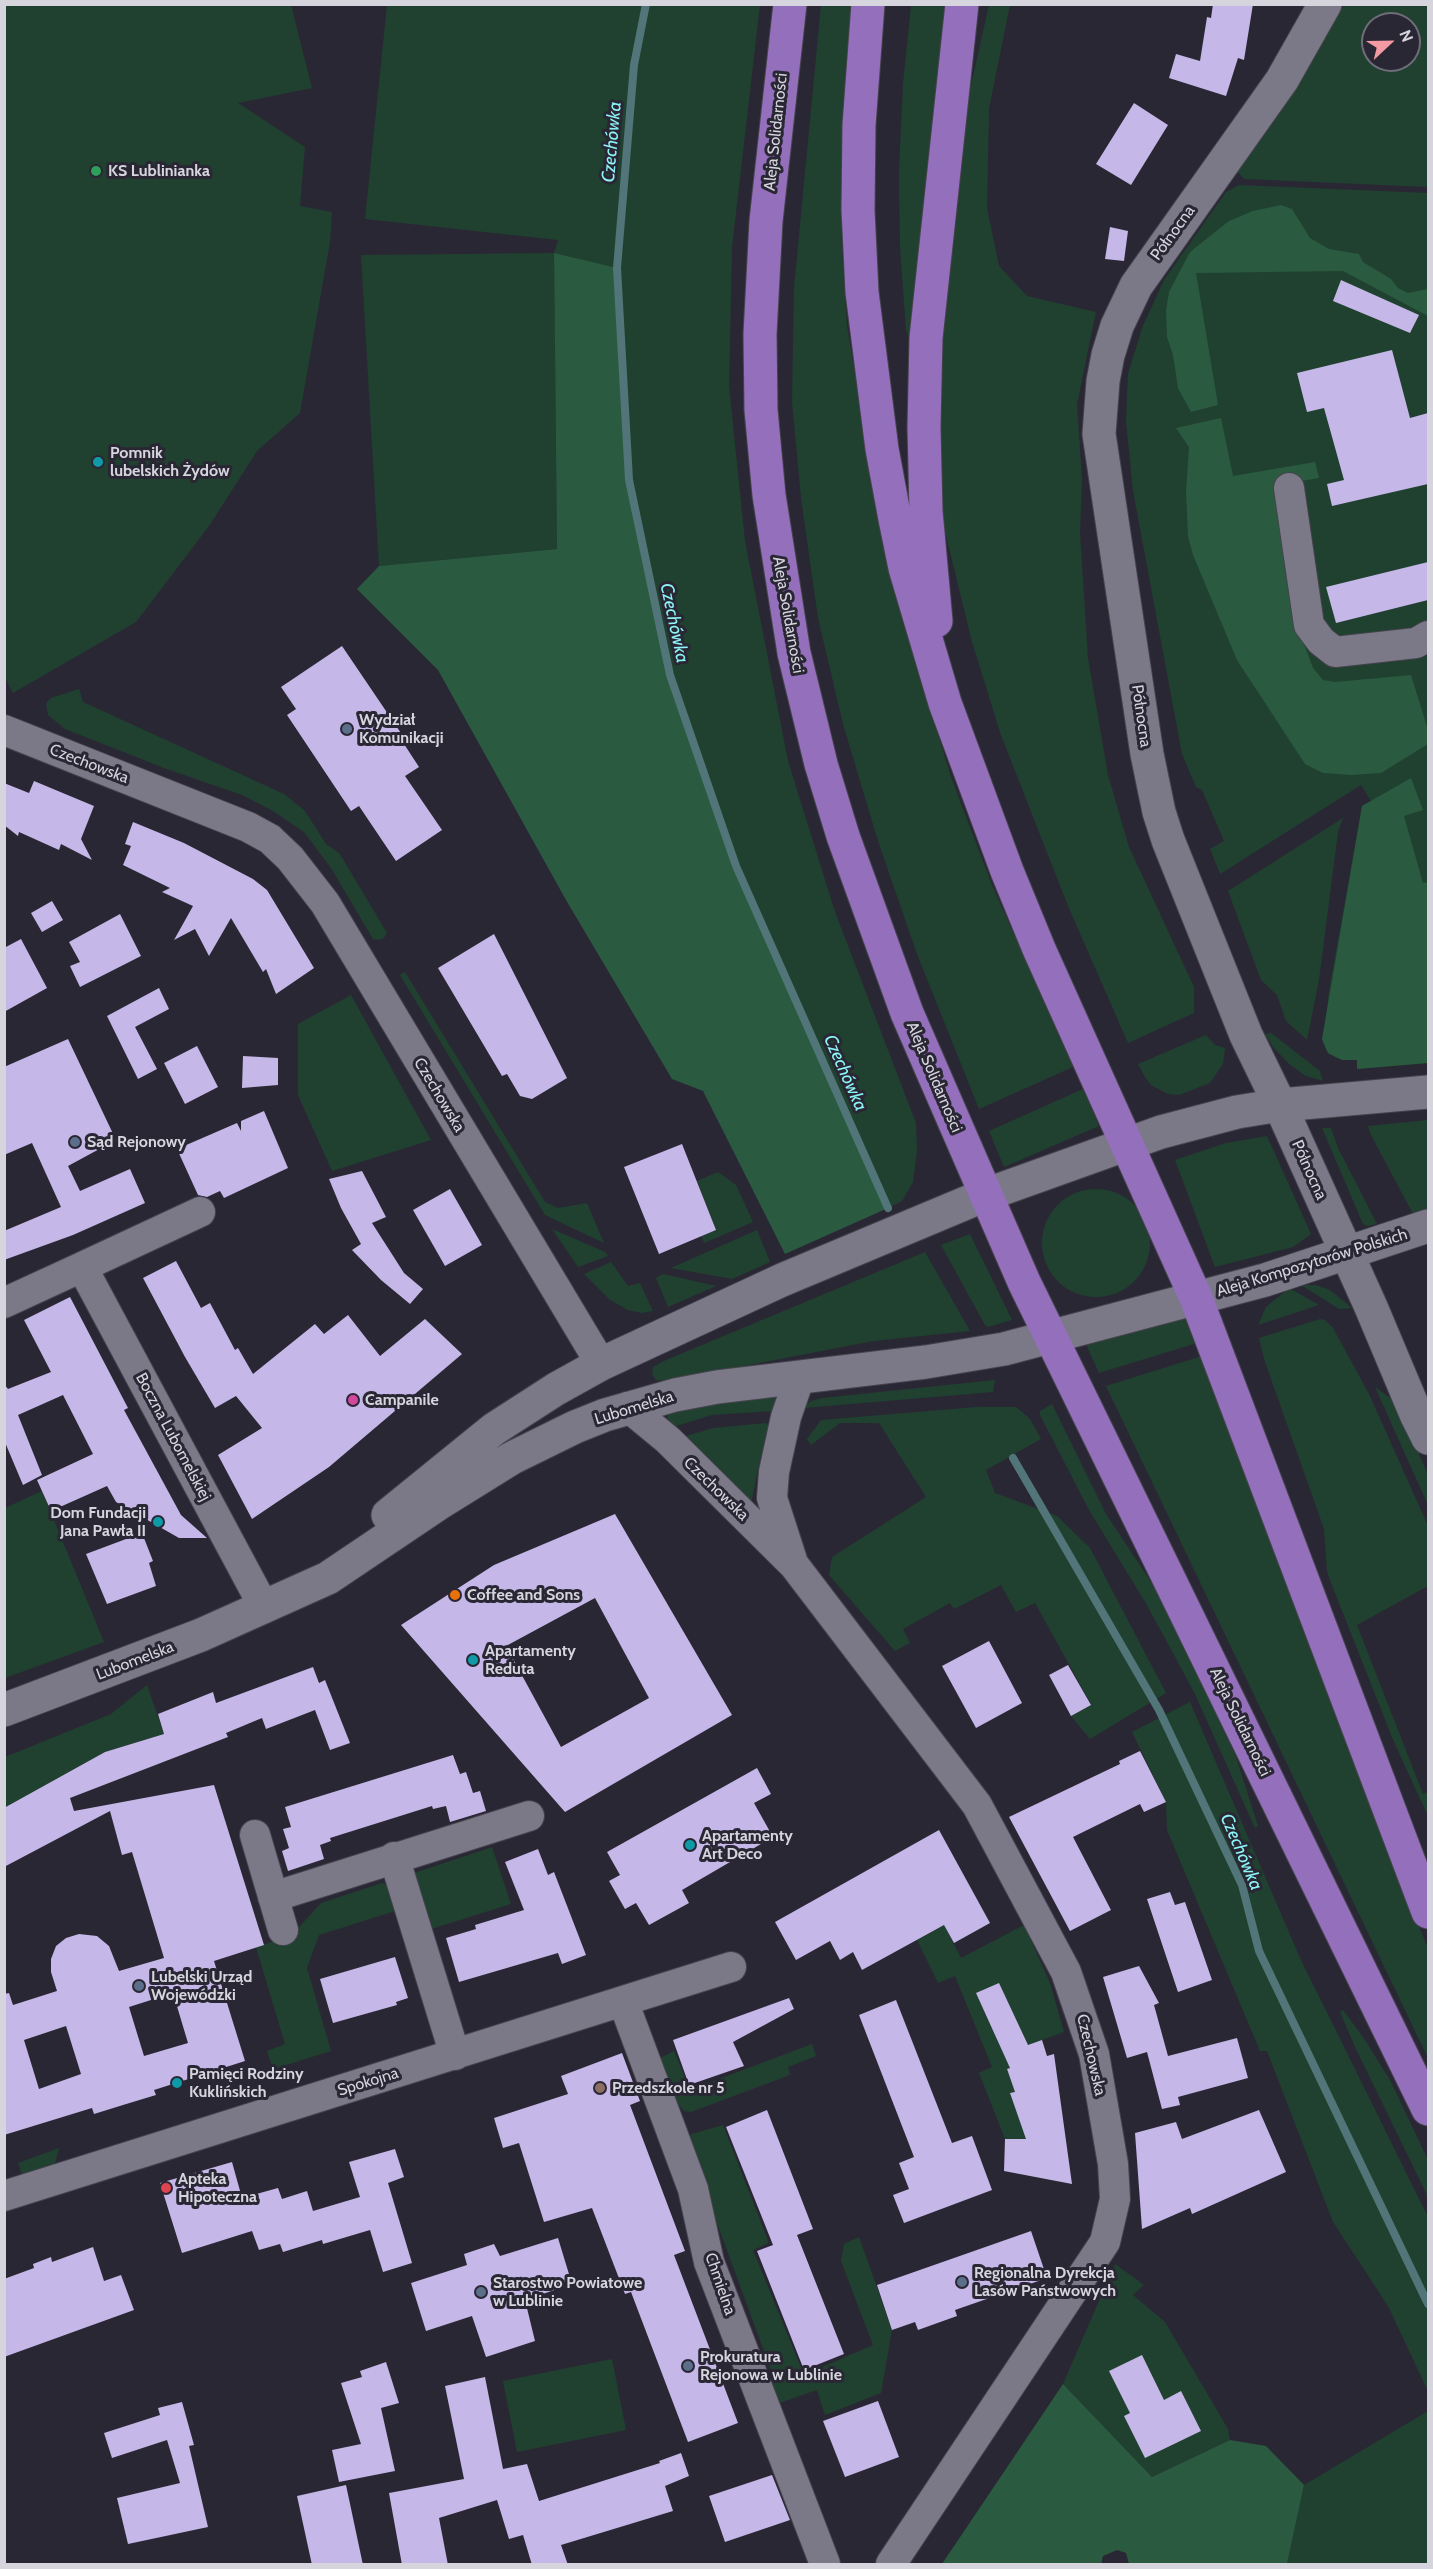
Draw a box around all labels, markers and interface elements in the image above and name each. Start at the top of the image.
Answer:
north arrow [1361,12,1421,72]
text: N [1395,27,1417,45]
street label: Aleja Solidarności [760,72,792,192]
water label: Czechówka [598,101,626,183]
place label: KS Lublinianka [108,161,210,181]
marker: KS Lublinianka [89,164,103,178]
street label: Północna [1147,202,1199,264]
place label: Pomnik lubelskich Żydów [110,443,230,481]
marker: Pomnik lubelskich Żydów [91,455,105,469]
street label: Aleja Solidarności [768,555,808,675]
water label: Czechówka [655,581,693,665]
street label: Północna [1127,683,1155,749]
place label: Wydział Komunikacji [359,710,444,748]
marker: Wydział Komunikacji [340,722,354,736]
street label: Czechowska [47,740,131,788]
street label: Aleja Solidarności [902,1019,966,1135]
water label: Czechówka [819,1032,871,1114]
street label: Czechowska [409,1054,469,1136]
place label: Sąd Rejonowy [87,1132,186,1152]
marker: Sąd Rejonowy [68,1135,82,1149]
street label: Północna [1287,1137,1331,1203]
street label: Aleja Kompozytorów Polskich [1214,1225,1410,1301]
street label: Boczna Lubomelskiej [131,1370,215,1504]
street label: Lubomelska [592,1387,676,1429]
place label: Campanile [365,1390,439,1410]
marker: Campanile [346,1393,360,1407]
street label: Czechowska [679,1453,753,1525]
place label: Dom Fundacji Jana Pawła II [50,1503,146,1541]
marker: Dom Fundacji Jana Pawła II [151,1515,165,1529]
place label: Coffee and Sons [467,1585,580,1605]
marker: Coffee and Sons [448,1588,462,1602]
street label: Lubomelska [94,1637,176,1685]
place label: Apartamenty Reduta [485,1641,576,1679]
marker: Apartamenty Reduta [466,1653,480,1667]
street label: Aleja Solidarności [1205,1665,1275,1779]
water label: Czechówka [1215,1810,1267,1894]
place label: Apartamenty Art Deco [702,1826,793,1864]
marker: Apartamenty Art Deco [683,1838,697,1852]
place label: Lubelski Urząd Wojewódzki [151,1967,252,2005]
marker: Lubelski Urząd Wojewódzki [132,1979,146,1993]
street label: Czechowska [1072,2012,1110,2098]
place label: Pamięci Rodziny Kuklińskich [189,2064,304,2102]
street label: Spokojna [335,2064,401,2100]
marker: Pamięci Rodziny Kuklińskich [170,2076,184,2090]
place label: Przedszkole nr 5 [612,2078,725,2098]
marker: Przedszkole nr 5 [593,2081,607,2095]
place label: Apteka Hipoteczna [178,2169,257,2207]
marker: Apteka Hipoteczna [159,2181,173,2195]
street label: Chmielna [700,2250,740,2318]
place label: Regionalna Dyrekcja Lasów Państwowych [974,2263,1116,2301]
place label: Starostwo Powiatowe w Lublinie [493,2273,642,2311]
marker: Regionalna Dyrekcja Lasów Państwowych [955,2275,969,2289]
marker: Starostwo Powiatowe w Lublinie [474,2285,488,2299]
place label: Prokuratura Rejonowa w Lublinie [700,2347,842,2385]
marker: Prokuratura Rejonowa w Lublinie [681,2359,695,2373]

